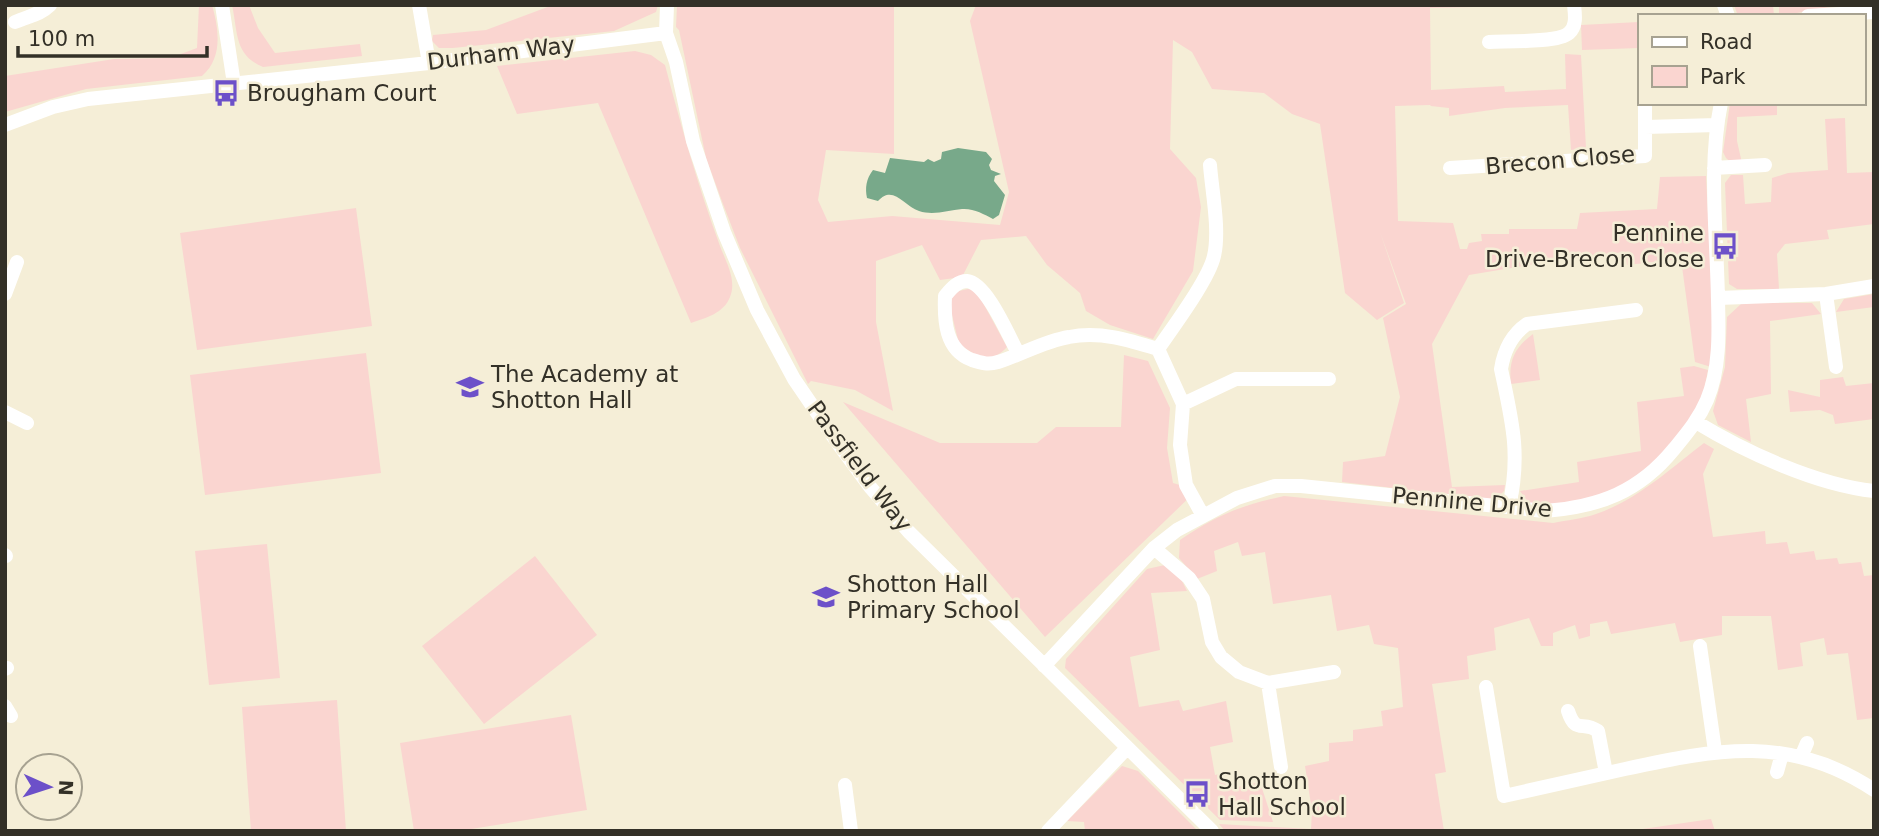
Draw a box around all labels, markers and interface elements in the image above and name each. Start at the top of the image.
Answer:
scale bar [18,14,206,58]
legend [1638,14,1865,105]
text: 100 m [28,27,95,51]
text: Road [1700,30,1753,54]
street label: Durham Way [426,31,576,75]
text: Park [1700,65,1746,89]
bus stop icon: Brougham Court [211,78,241,108]
place label: Brougham Court [247,80,437,106]
street label: Brecon Close [1484,141,1636,179]
place label: Pennine Drive-Brecon Close [1485,220,1704,272]
bus stop icon: Pennine Drive-Brecon Close [1710,231,1740,261]
place label: The Academy at Shotton Hall [490,361,678,413]
school or university icon: The Academy at Shotton Hall [455,372,485,402]
street label: Passfield Way [802,396,918,536]
street label: Pennine Drive [1391,482,1553,522]
place label: Shotton Hall Primary School [847,571,1020,623]
school or university icon: Shotton Hall Primary School [811,582,841,612]
north arrow [14,752,84,822]
place label: Shotton Hall School [1218,768,1346,820]
text: N [55,779,77,796]
bus stop icon: Shotton Hall School [1182,779,1212,809]

